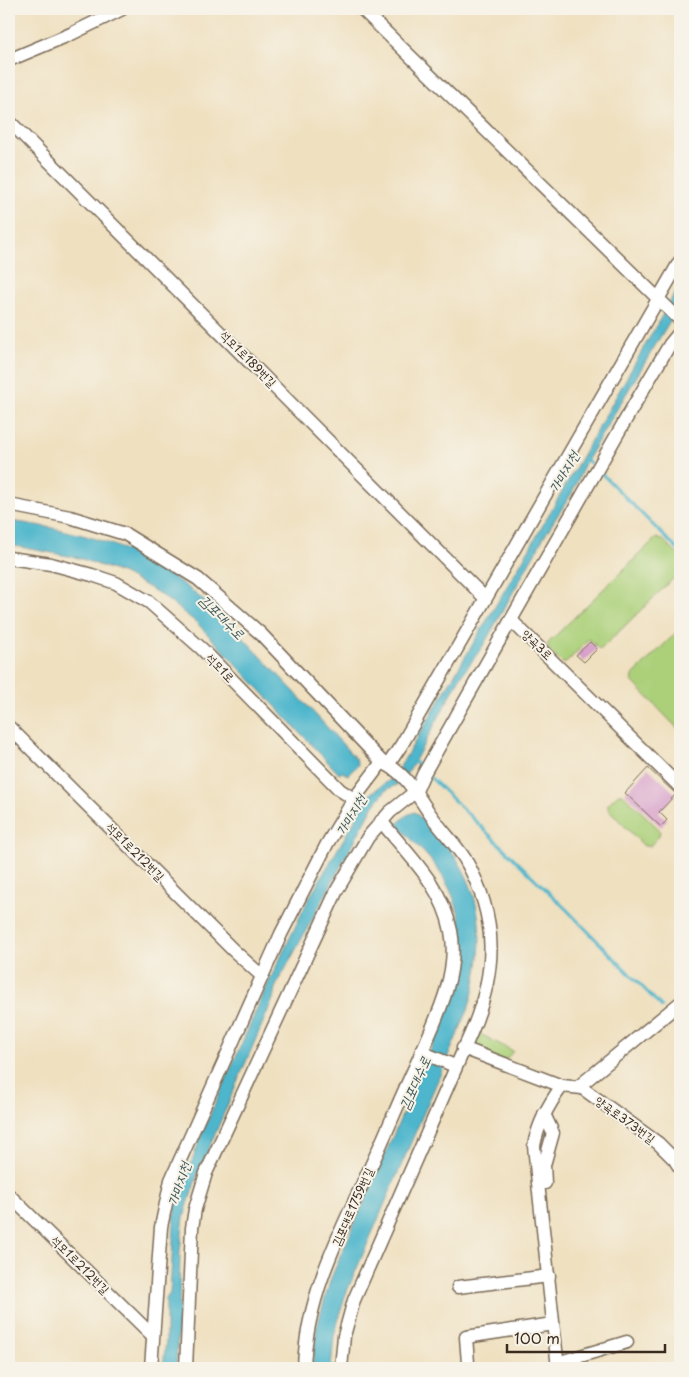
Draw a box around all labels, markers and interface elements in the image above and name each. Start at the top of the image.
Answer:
street label: 석모1로189번길 [216,326,281,391]
water label: 가마지천 [543,445,585,497]
water label: 김포대수로 [195,589,250,644]
street label: 양곡3로 [518,625,557,664]
street label: 석모1로 [202,649,239,686]
water label: 가마지천 [330,789,372,839]
street label: 석모1로212번길 [102,818,169,885]
water label: 김포대수로 [393,1053,436,1113]
street label: 양곡로373번길 [592,1091,660,1147]
water label: 가마지천 [162,1158,196,1209]
street label: 김포대로1759번길 [327,1164,378,1249]
street label: 석모1로212번길 [47,1231,114,1298]
scale bar [507,1322,664,1354]
text: 100 m [514,1326,560,1349]

